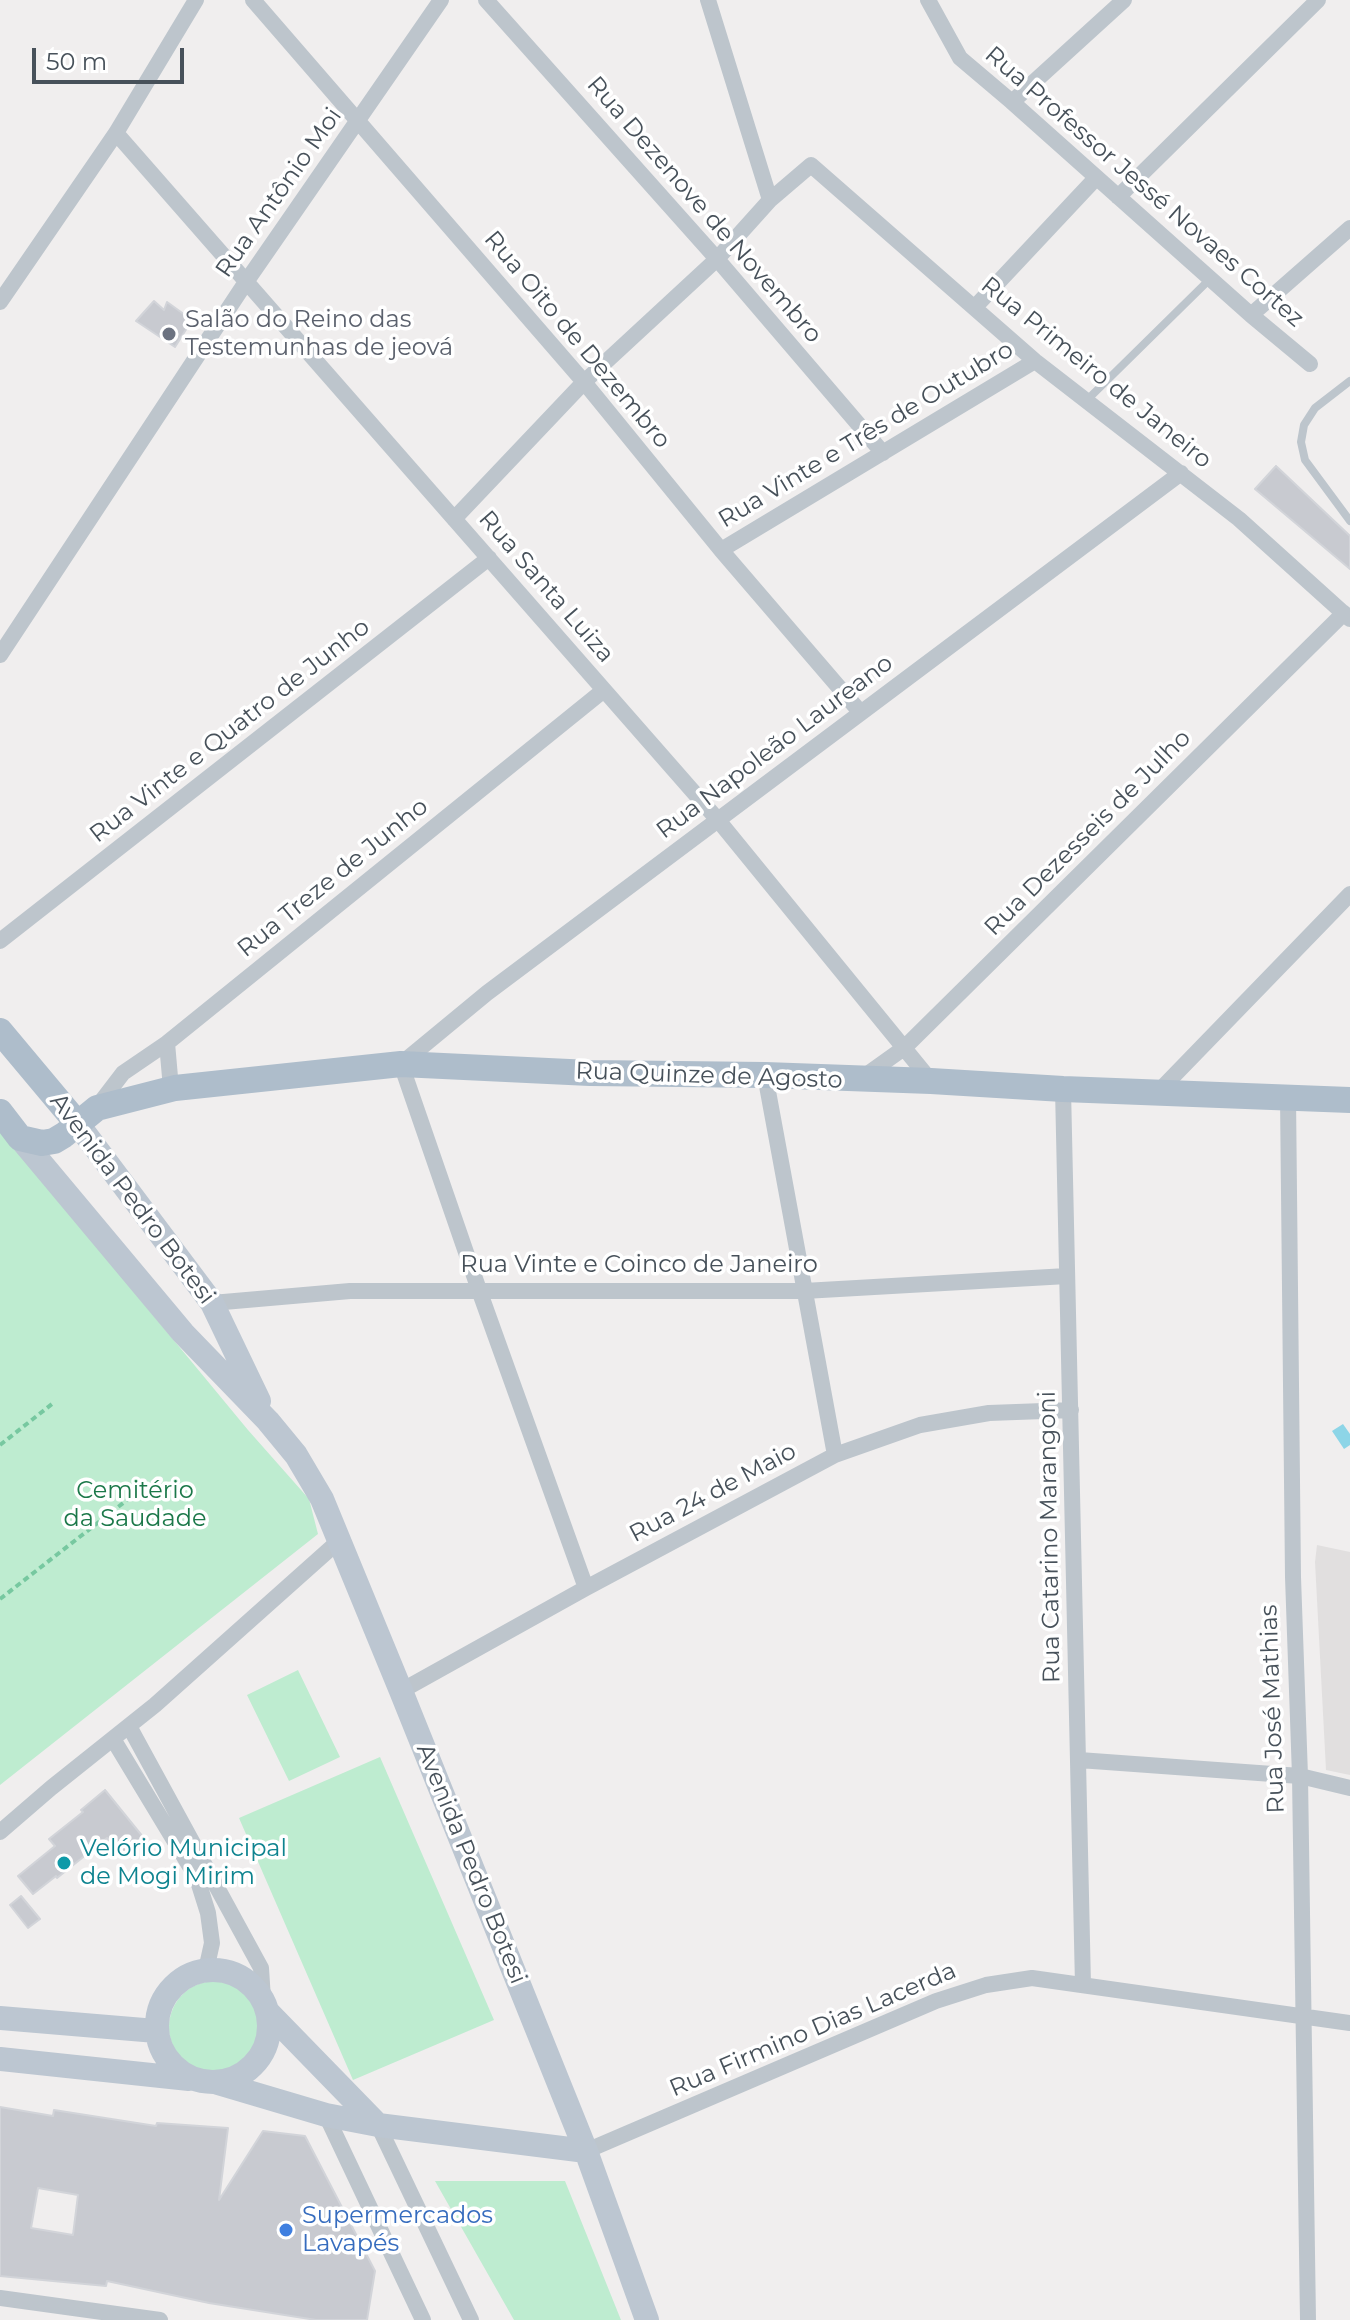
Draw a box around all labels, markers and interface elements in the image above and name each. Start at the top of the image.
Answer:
scale bar [36,32,188,82]
street label: Rua Professor Jessé Novaes Cortez [979,41,1309,333]
text: 50 m [46,47,107,76]
street label: Rua Dezenove de Novembro [580,71,828,349]
street label: Rua Antônio Moi [210,103,348,283]
street label: Rua Oito de Dezembro [478,225,676,455]
street label: Rua Primeiro de Janeiro [975,271,1217,475]
place label: Salão do Reino das Testemunhas de jeová [185,306,453,362]
marker: Salão do Reino das Testemunhas de jeová [160,325,178,343]
street label: Rua Vinte e Três de Outubro [713,335,1019,535]
street label: Rua Santa Luiza [472,505,620,669]
street label: Rua Vinte e Quatro de Junho [84,613,376,849]
street label: Rua Napoleão Laureano [651,649,899,845]
street label: Rua Dezesseis de Julho [979,724,1197,942]
street label: Rua Treze de Junho [232,792,434,964]
street label: Rua Quinze de Agosto [575,1057,843,1095]
street label: Avenida Pedro Botesi [43,1088,221,1310]
street label: Rua Vinte e Coinco de Janeiro [460,1251,818,1279]
street label: Rua Catarino Marangoni [1033,1391,1067,1683]
street label: Rua 24 de Maio [625,1437,801,1549]
park label: Cemitério da Saudade [64,1477,206,1533]
street label: Rua José Mathias [1255,1604,1291,1814]
street label: Avenida Pedro Botesi [410,1740,532,1988]
place label: Velório Municipal de Mogi Mirim [80,1835,287,1891]
marker: Velório Municipal de Mogi Mirim [55,1854,73,1872]
street label: Rua Firmino Dias Lacerda [665,1956,961,2104]
place label: Supermercados Lavapés [302,2202,493,2258]
marker: Supermercados Lavapés [277,2221,295,2239]

